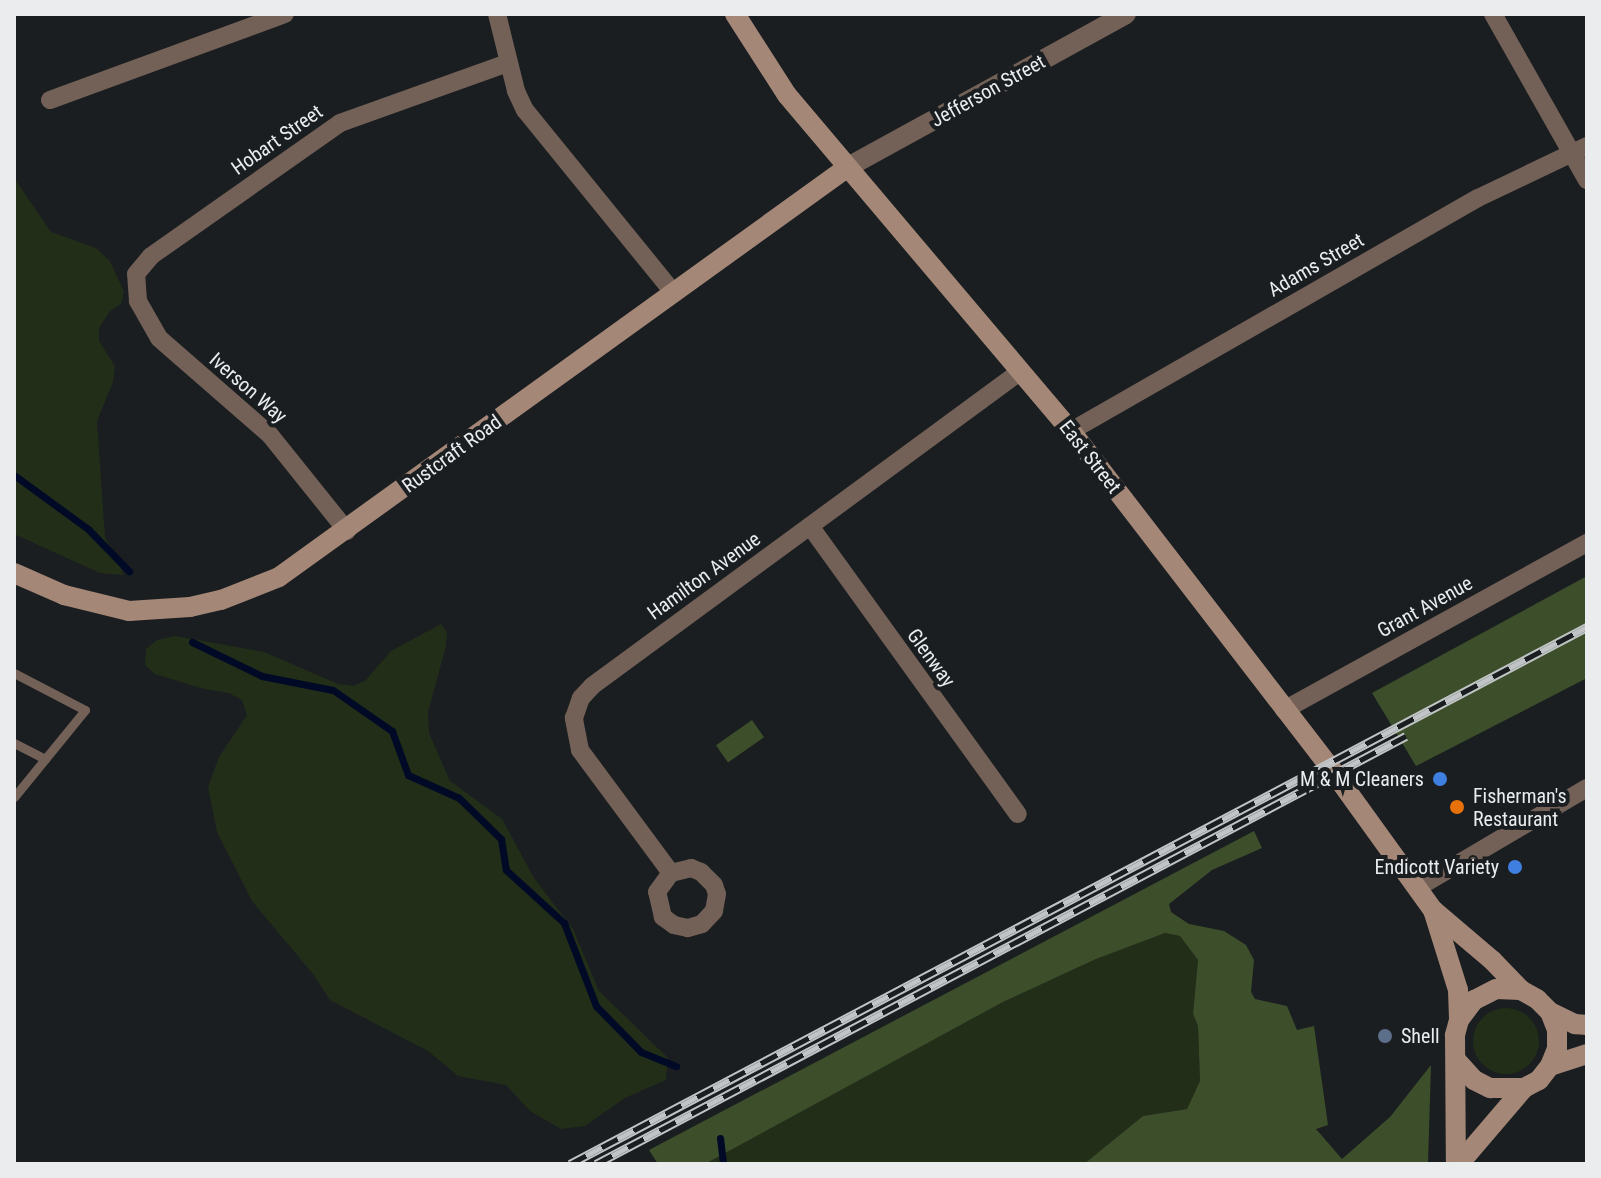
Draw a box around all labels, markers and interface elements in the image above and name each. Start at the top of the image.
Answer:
street label: Jefferson Street [927,50,1049,132]
street label: Hobart Street [227,100,327,180]
street label: Adams Street [1264,228,1368,302]
street label: Iverson Way [204,348,292,428]
street label: Rustcraft Road [398,410,506,498]
street label: East Street [1054,416,1126,498]
street label: Hamilton Avenue [643,527,765,625]
street label: Grant Avenue [1373,571,1477,643]
street label: Glenway [902,624,960,692]
place label: M & M Cleaners [1300,767,1424,791]
marker: M & M Cleaners [1431,770,1449,788]
place label: Fisherman's Restaurant [1473,784,1567,831]
marker: Fisherman's Restaurant [1448,798,1466,816]
place label: Endicott Variety [1375,855,1499,879]
marker: Endicott Variety [1506,858,1524,876]
place label: Shell [1401,1024,1440,1048]
marker: Shell [1376,1027,1394,1045]

